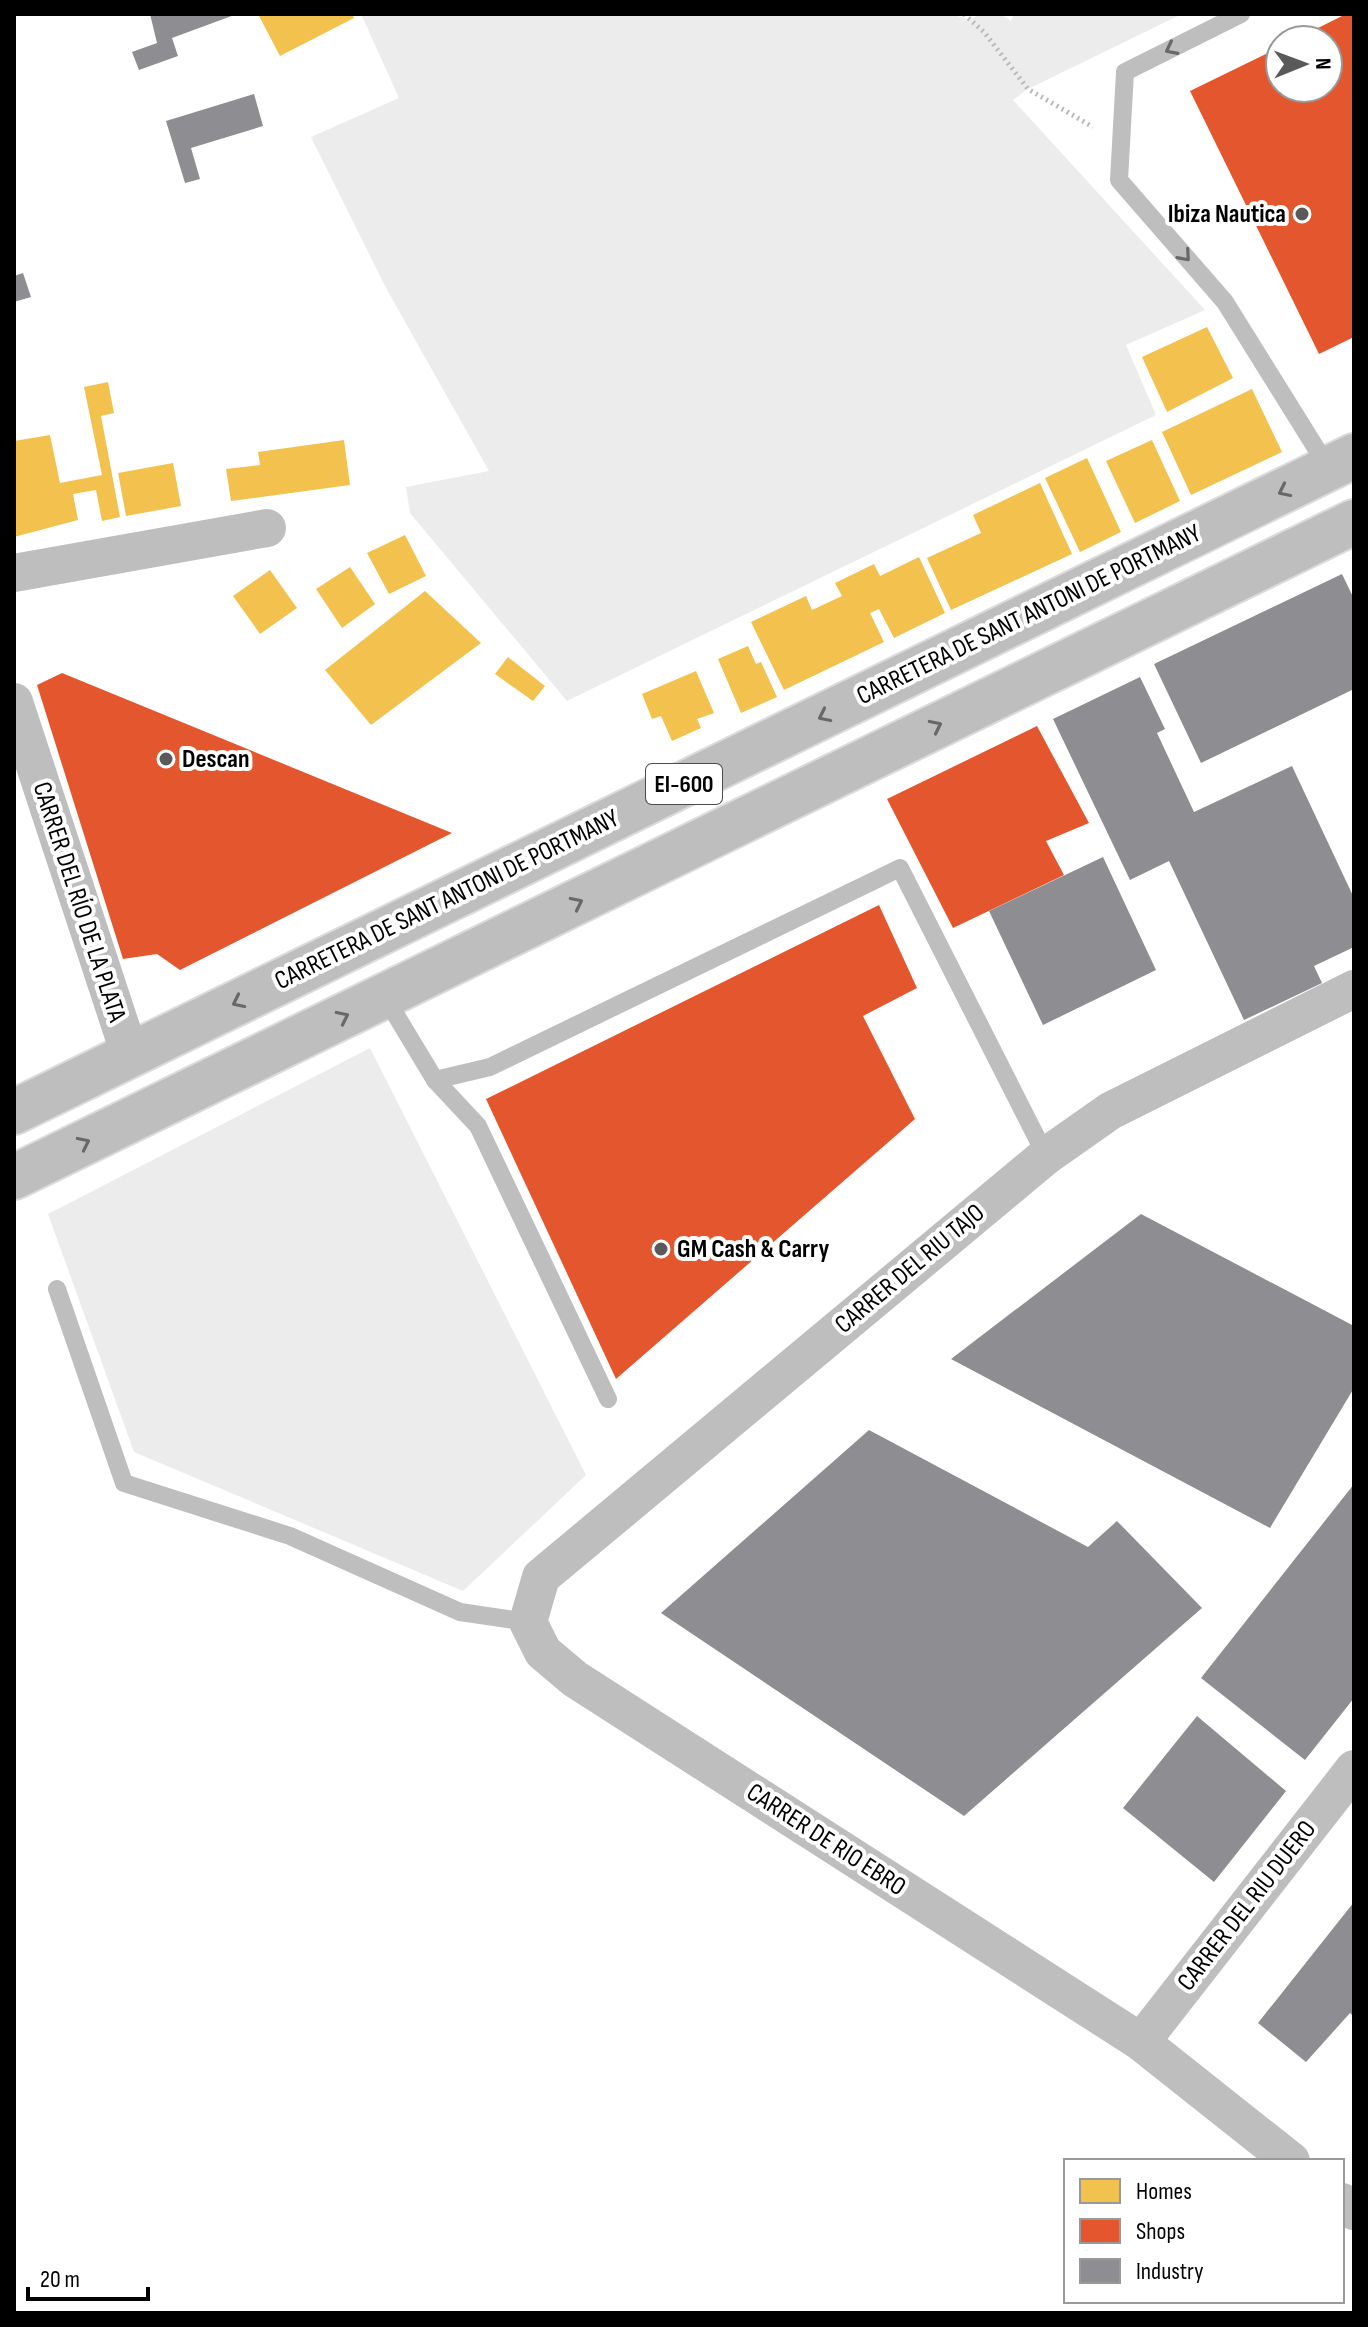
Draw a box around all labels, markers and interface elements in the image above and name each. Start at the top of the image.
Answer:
north arrow [1264,24,1344,104]
one-way arrow [1165,39,1180,55]
text: N [1309,58,1336,70]
place label: Ibiza Nautica [1168,199,1286,230]
marker: Ibiza Nautica [1293,205,1311,223]
one-way arrow [1175,247,1190,261]
one-way arrow [1278,481,1292,497]
street label: CARRETERA DE SANT ANTONI DE PORTMANY [852,518,1206,712]
one-way arrow [818,706,832,722]
one-way arrow [927,720,942,736]
place label: Descan [182,744,250,775]
marker: Descan [157,750,175,768]
road number: EI-600 [646,764,722,804]
street label: CARRER DEL RÍO DE LA PLATA [26,778,133,1027]
street label: CARRETERA DE SANT ANTONI DE PORTMANY [270,803,624,997]
one-way arrow [568,897,583,913]
one-way arrow [232,992,247,1008]
one-way arrow [335,1011,350,1027]
one-way arrow [76,1137,91,1153]
street label: CARRER DEL RIU TAJO [829,1198,991,1340]
place label: GM Cash & Carry [677,1234,829,1265]
marker: GM Cash & Carry [652,1240,670,1258]
street label: CARRER DE RIO EBRO [741,1777,911,1903]
street label: CARRER DEL RIU DUERO [1171,1815,1323,1997]
legend [1064,2159,1344,2303]
text: Homes [1136,2177,1192,2206]
text: Shops [1136,2217,1185,2246]
scale bar [28,2251,148,2301]
text: Industry [1136,2257,1203,2286]
text: 20 m [40,2265,80,2294]

